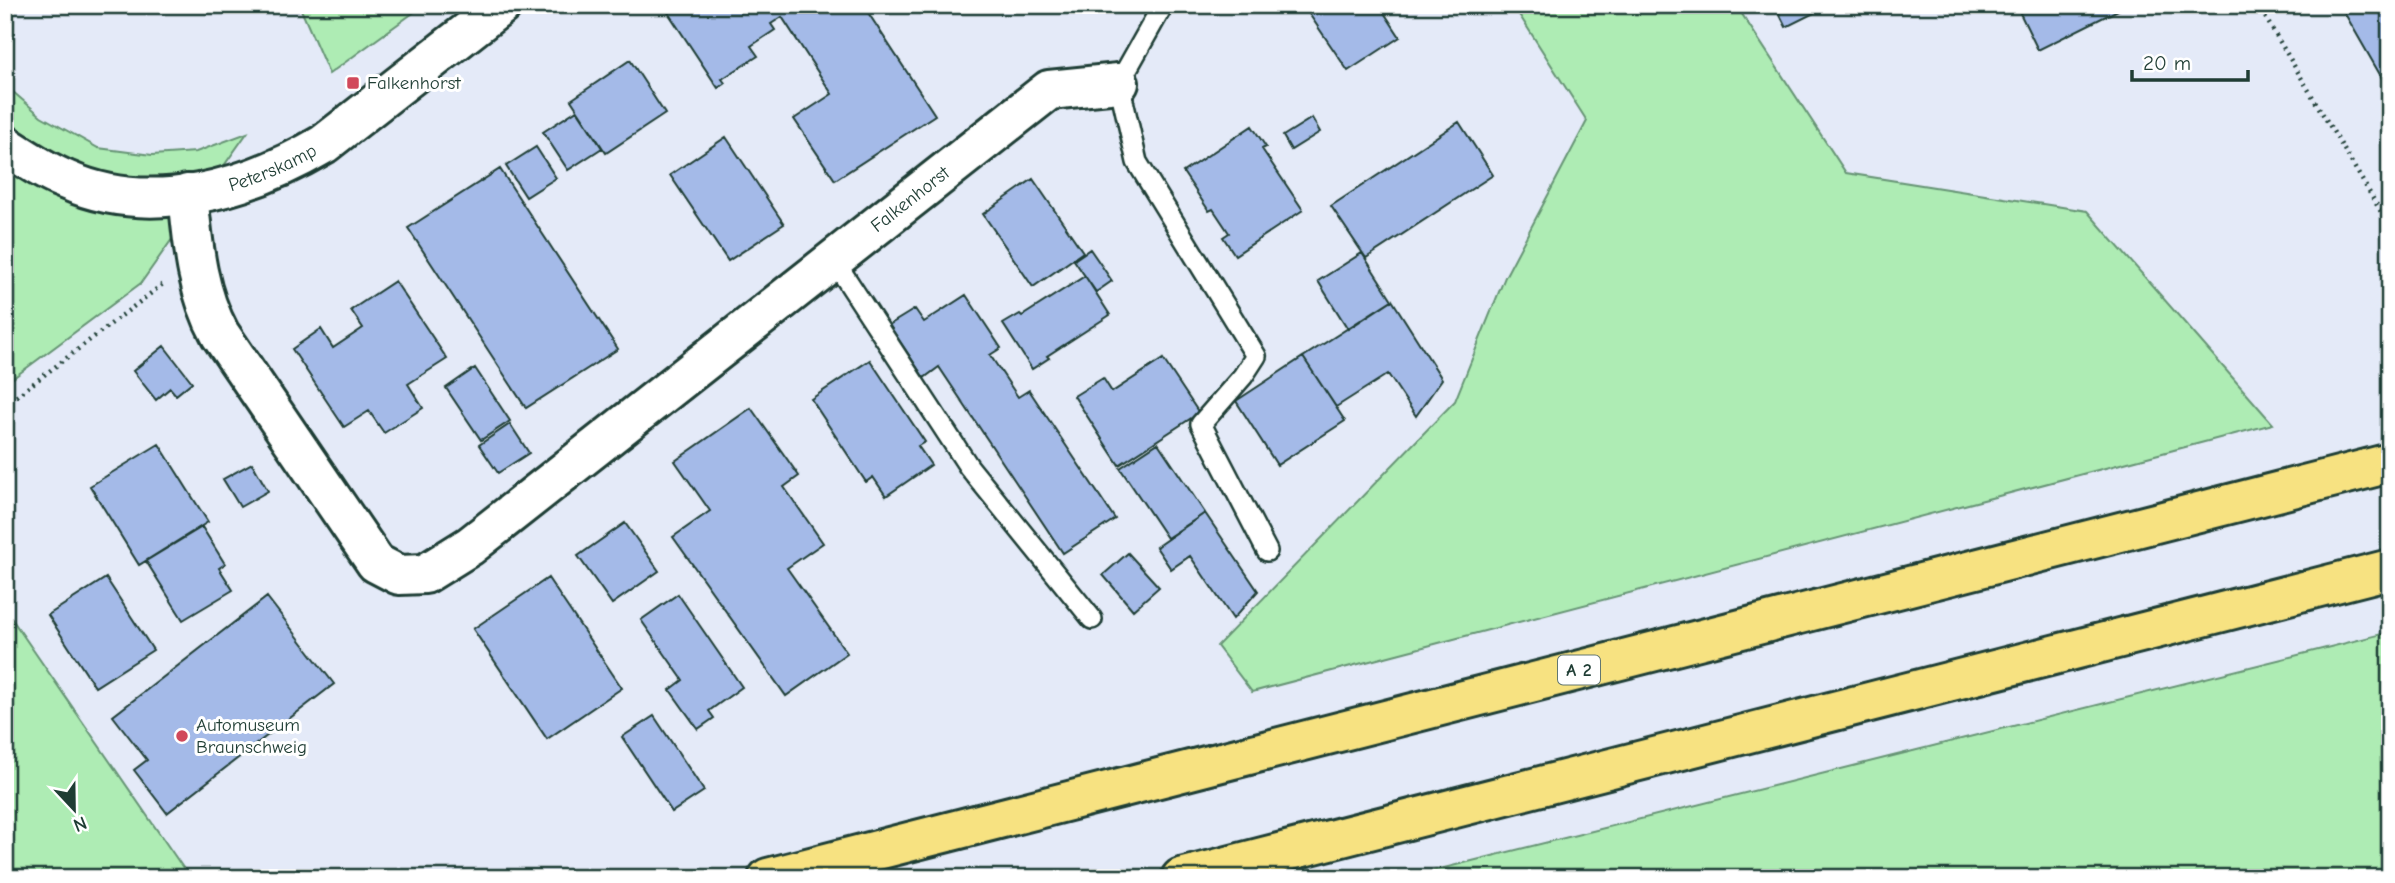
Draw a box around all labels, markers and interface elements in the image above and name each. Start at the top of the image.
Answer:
scale bar [2132,38,2248,82]
text: 20 m [2143,51,2191,75]
place label: Falkenhorst [367,72,461,94]
marker: Falkenhorst [345,75,361,91]
street label: Peterskamp [226,139,321,196]
street label: Falkenhorst [866,161,954,237]
road number: A 2 [1558,656,1600,684]
place label: Automuseum Braunschweig [196,714,307,758]
marker: Automuseum Braunschweig [174,728,190,744]
north arrow [38,774,108,844]
text: N [70,811,90,836]

